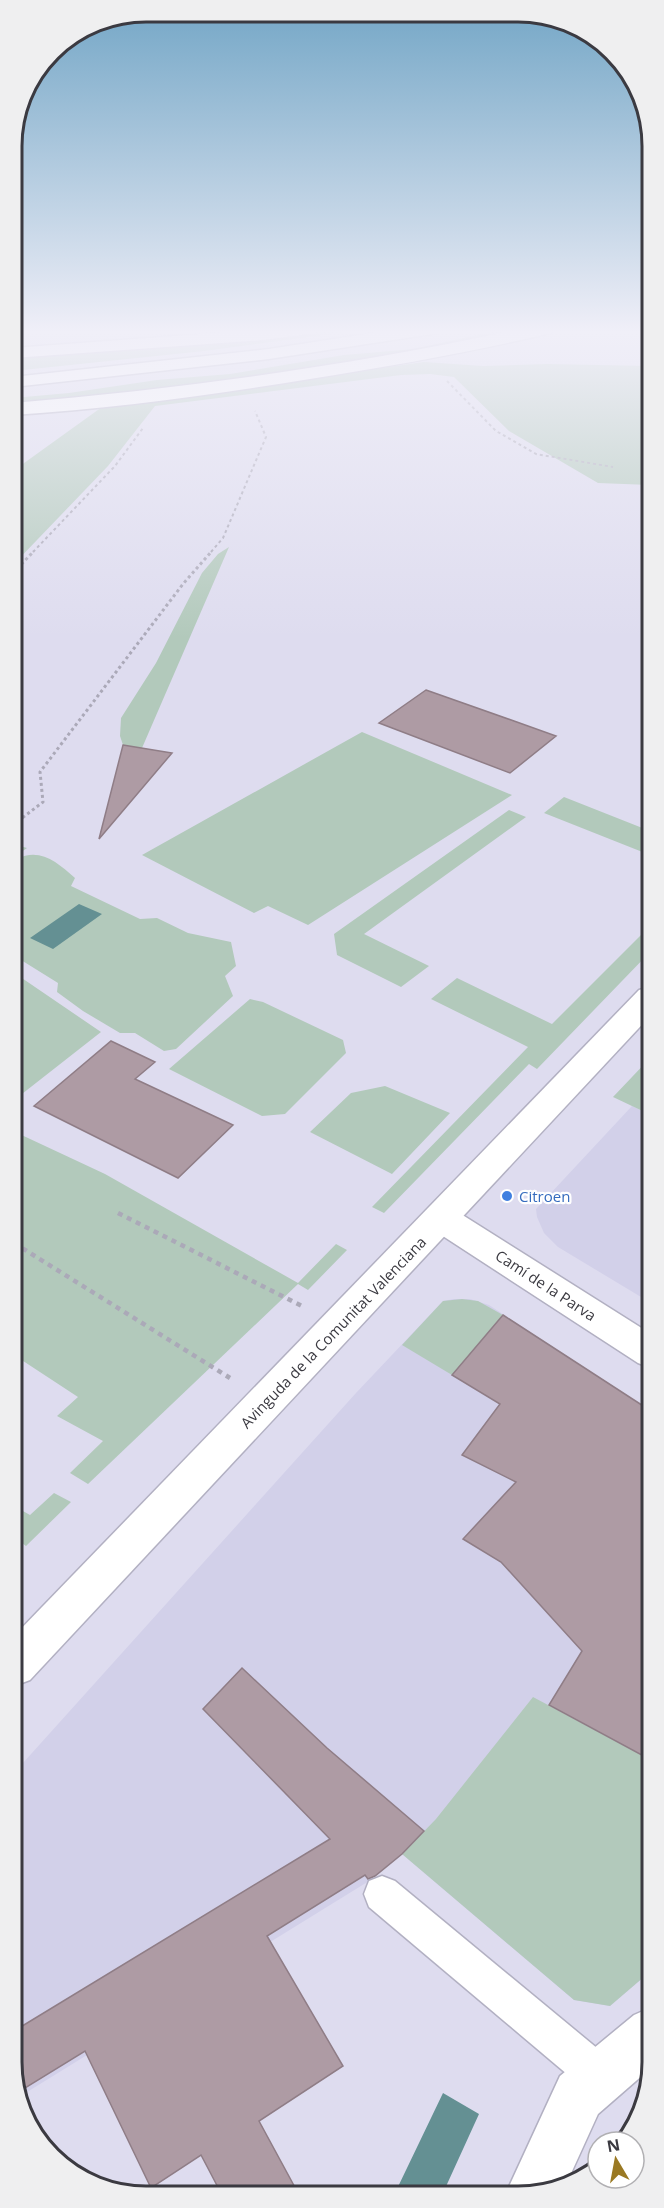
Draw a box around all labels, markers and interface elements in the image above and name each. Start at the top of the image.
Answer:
place label: Citroen [519,1186,570,1206]
marker: Citroen [500,1189,514,1203]
street label: Avinguda de la Comunitat Valenciana [236,1232,430,1432]
street label: Camí de la Parva [492,1245,600,1325]
north arrow [586,2130,646,2190]
text: N [605,2133,622,2157]

